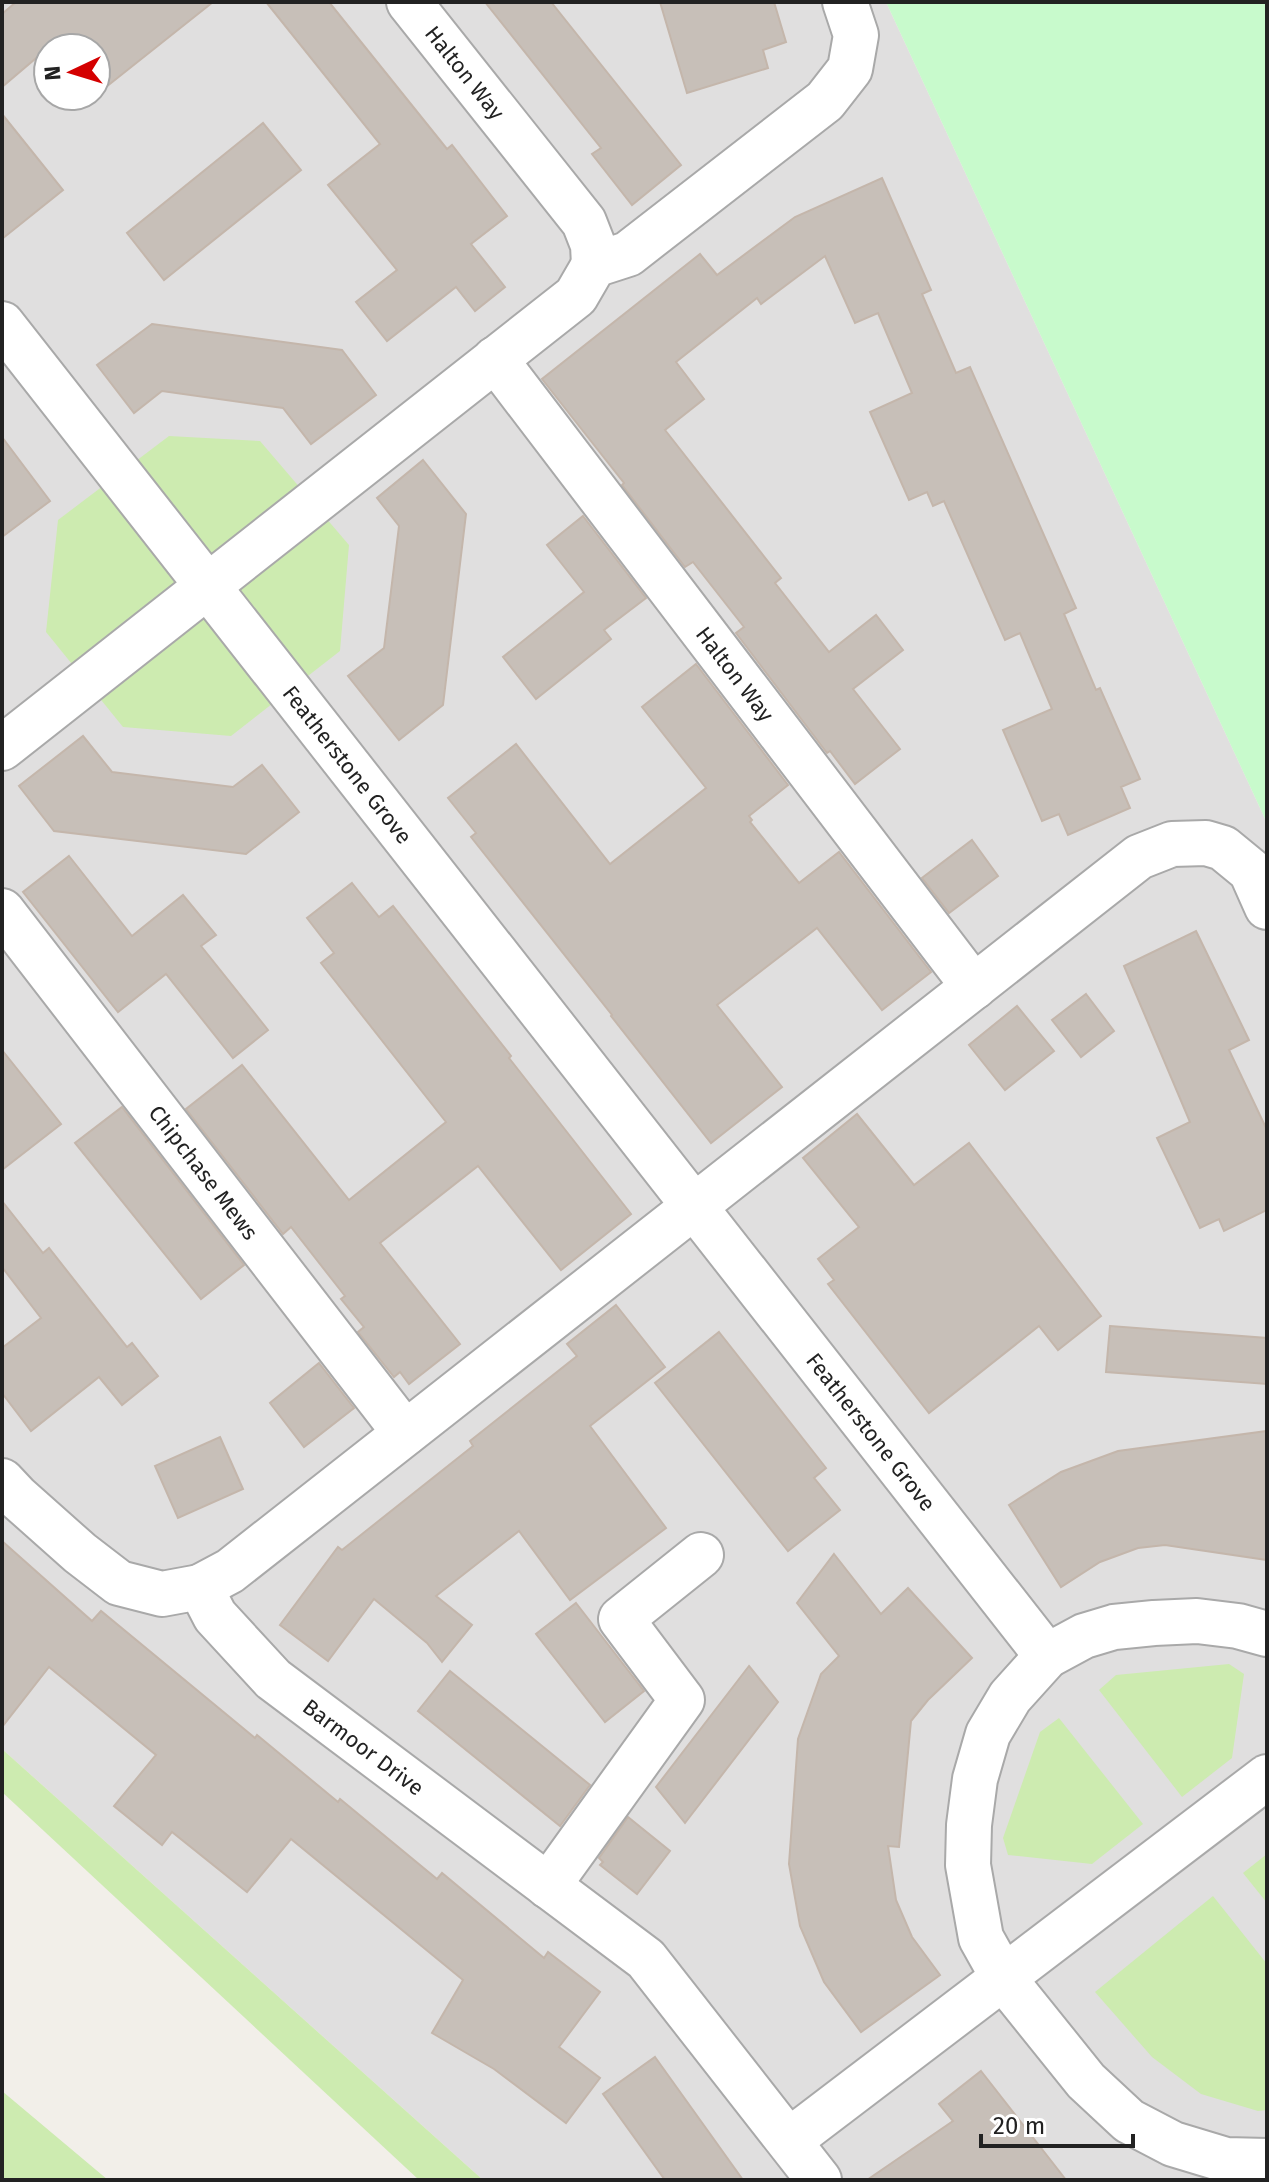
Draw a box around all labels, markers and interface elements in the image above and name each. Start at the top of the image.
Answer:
street label: Halton Way [419,20,510,125]
north arrow [32,32,112,112]
text: N [39,65,67,82]
street label: Halton Way [690,621,780,727]
street label: Featherstone Grove [277,680,418,849]
street label: Chipchase Mews [143,1100,264,1245]
street label: Featherstone Grove [800,1348,941,1517]
street label: Barmoor Drive [297,1693,429,1802]
scale bar [981,2098,1133,2148]
text: 20 m [993,2112,1045,2140]

